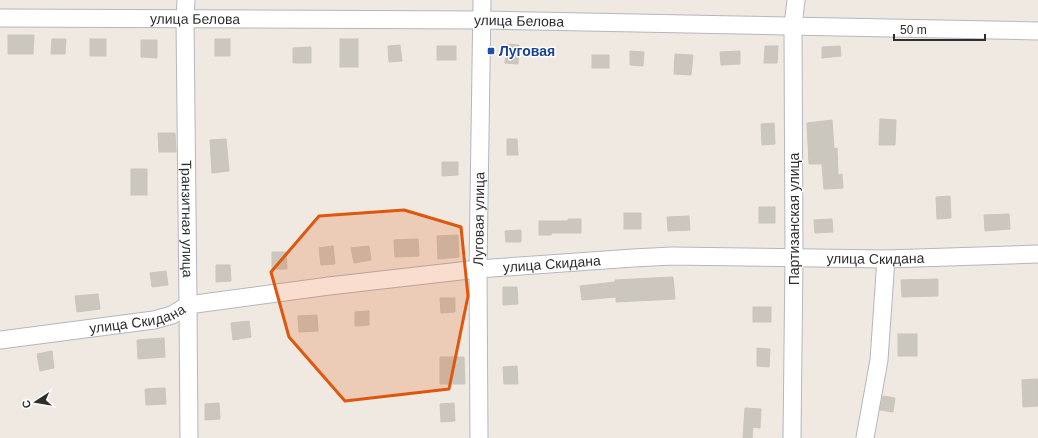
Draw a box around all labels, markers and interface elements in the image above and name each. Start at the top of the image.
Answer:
street label: улица Белова [150,11,240,27]
street label: улица Белова [474,12,564,30]
scale bar [894,16,985,42]
text: 50 m [900,23,927,37]
place label: Луговая [499,43,555,59]
marker: Луговая [486,46,496,56]
street label: Партизанская улица [786,152,802,285]
street label: Транзитная улица [178,160,196,278]
street label: Луговая улица [470,172,487,266]
street label: улица Скидана [826,250,925,267]
street label: улица Скидана [502,252,601,275]
street label: улица Скидана [88,301,188,336]
north arrow [16,382,56,422]
text: С [20,399,33,409]

